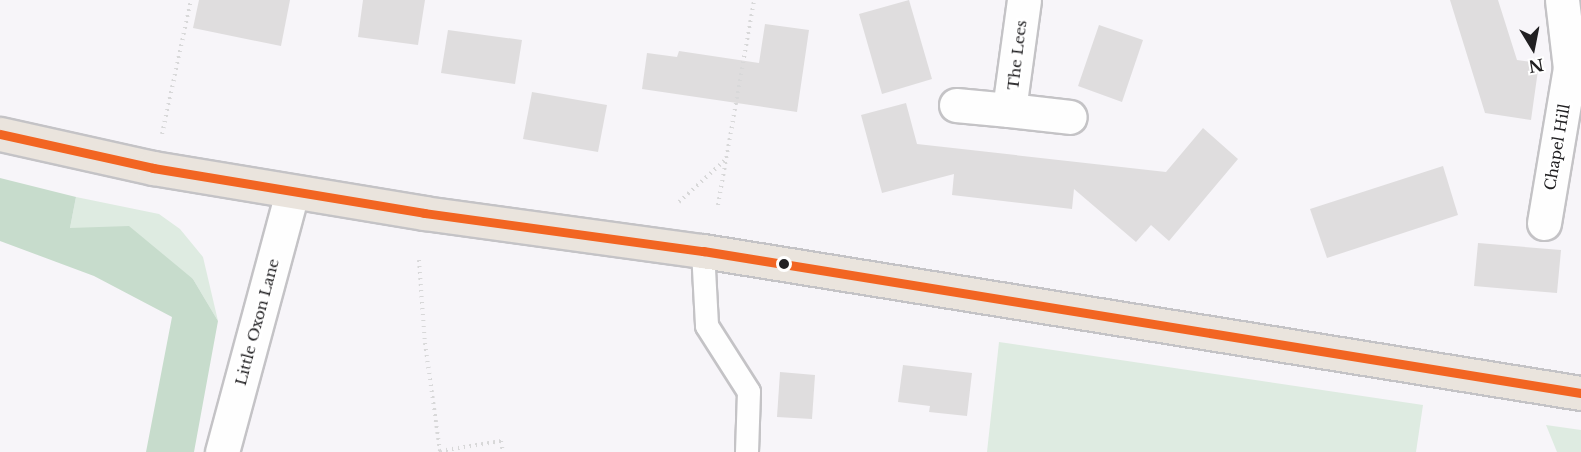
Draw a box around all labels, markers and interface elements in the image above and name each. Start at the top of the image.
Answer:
north arrow [1503,18,1563,78]
street label: The Lees [1004,19,1030,91]
text: N [1527,55,1545,77]
street label: Chapel Hill [1541,102,1573,192]
street label: Little Oxon Lane [231,257,283,387]
unlabelled marker [778,258,790,270]

